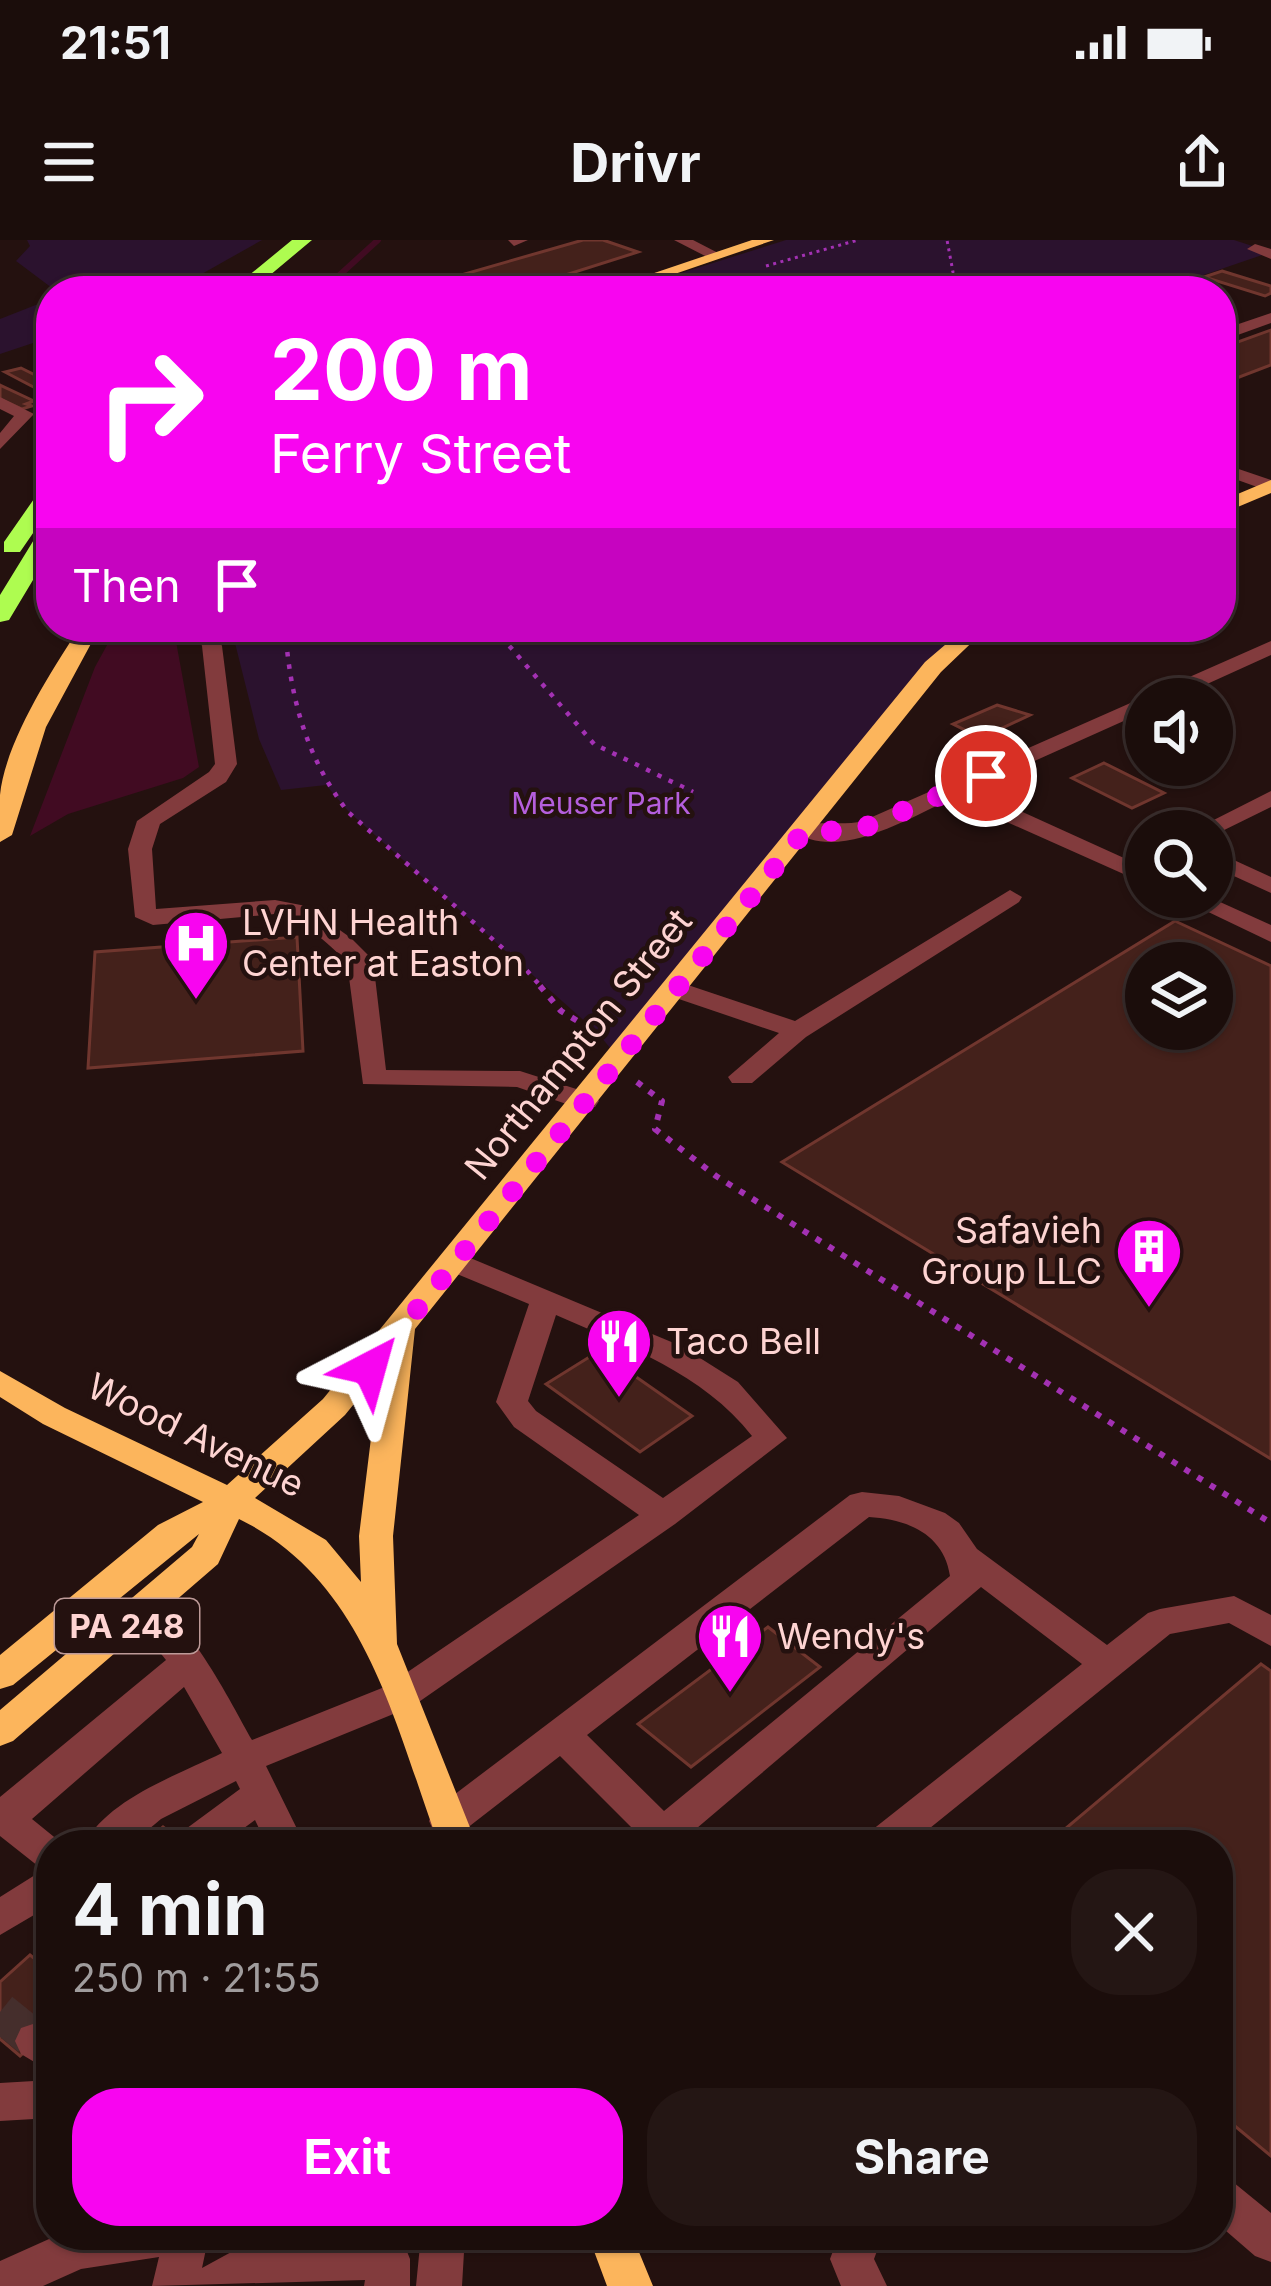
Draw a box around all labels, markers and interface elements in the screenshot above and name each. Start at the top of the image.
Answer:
text: 21:51 [60,15,171,70]
icon: menu [36,129,102,195]
icon: share [1169,129,1235,195]
text: Drivr [570,130,701,195]
text: 200 m [270,319,533,420]
icon: right [72,324,228,480]
text: Ferry Street [270,421,571,486]
icon: arrive [204,552,270,618]
text: Then [72,558,180,613]
map controls [1125,678,1233,1050]
button: sound [1125,678,1233,786]
pin [935,725,1037,827]
icon: arrive [953,743,1019,809]
park label: Meuser Park [511,785,691,821]
button: search [1125,810,1233,918]
place label: LVHN Health Center at Easton [242,900,524,985]
street label: Northampton Street [455,900,701,1188]
hospital icon: LVHN Health Center at Easton [161,908,231,1002]
button: layers [1125,942,1233,1050]
place label: Safavieh Group LLC [921,1208,1102,1293]
building icon: Safavieh Group LLC [1114,1216,1184,1310]
position arrow [307,1305,433,1431]
restaurant icon: Taco Bell [584,1306,654,1400]
place label: Taco Bell [666,1319,821,1363]
street label: Wood Avenue [81,1364,311,1506]
road number: PA 248 [55,1599,199,1653]
restaurant icon: Wendy's [695,1601,765,1695]
place label: Wendy's [777,1614,925,1658]
text: 4 min [72,1865,268,1952]
button: close [1071,1869,1197,1995]
text: 250 m · 21:55 [72,1954,321,2001]
button: Exit [72,2088,623,2226]
button: Share [647,2088,1197,2226]

